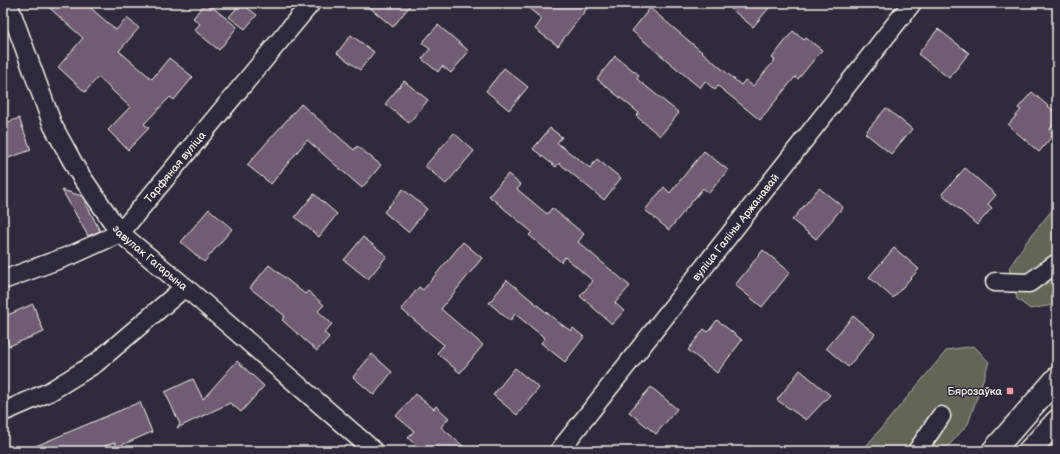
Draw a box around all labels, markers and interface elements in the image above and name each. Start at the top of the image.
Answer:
street label: Тарфяная вуліца [142,128,209,206]
street label: вуліца Галіны Аржанавай [690,171,782,284]
street label: завулак Гагарына [109,223,190,294]
place label: Бярозаўка [947,385,1002,398]
marker: Бярозаўка [1005,386,1015,396]

